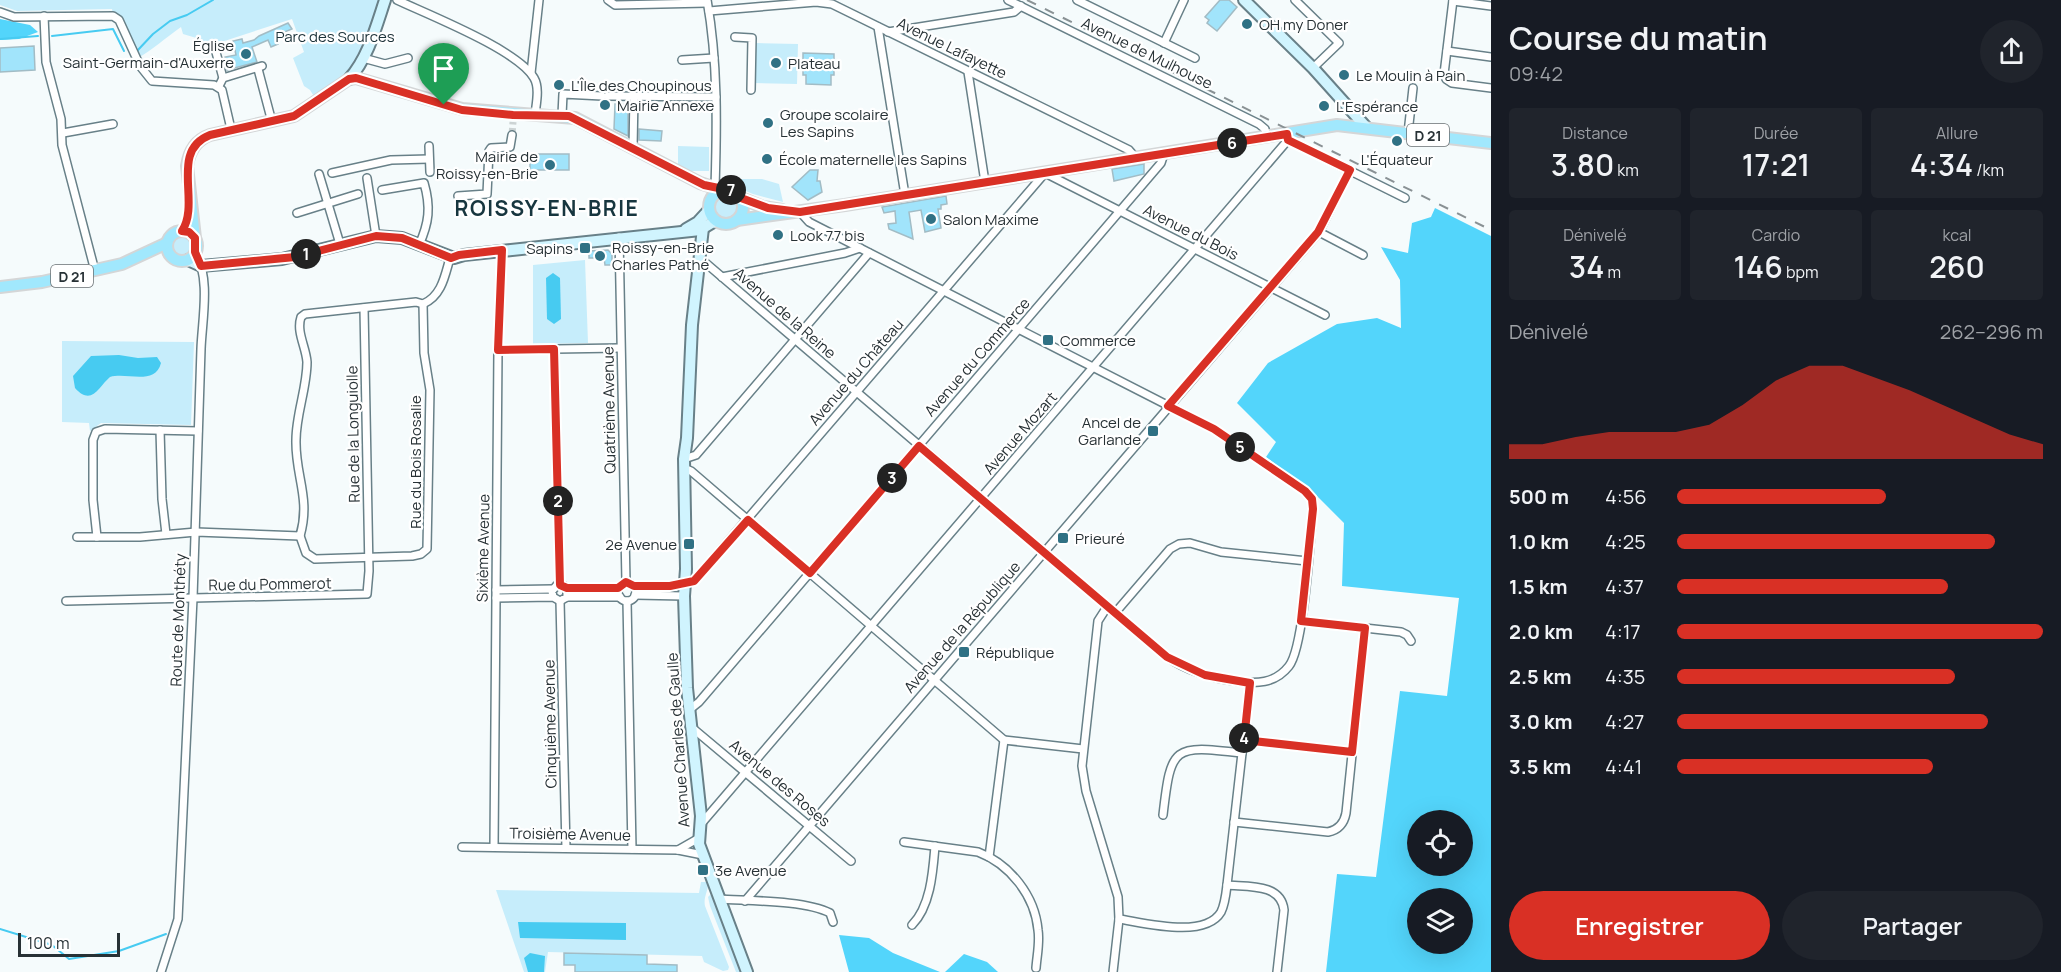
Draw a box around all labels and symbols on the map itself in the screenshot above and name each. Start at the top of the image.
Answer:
street label: Avenue Lafayette [894,12,1011,84]
street label: Avenue de Mulhouse [1078,12,1216,94]
place label: OH my Doner [1259,14,1349,35]
marker: OH my Doner [1240,17,1254,31]
park label: Parc des Sources [275,26,395,47]
place label: Église Saint-Germain-d'Auxerre [63,35,234,73]
pin [418,43,469,105]
marker: Église Saint-Germain-d'Auxerre [239,47,253,61]
place label: Plateau [788,53,840,74]
marker: Plateau [769,56,783,70]
place label: Le Moulin à Pain [1356,65,1466,86]
marker: Le Moulin à Pain [1337,68,1351,82]
place label: L'Île des Choupinous [571,75,712,96]
marker: L'Île des Choupinous [552,78,566,92]
place label: Mairie Annexe [617,95,714,116]
place label: L'Espérance [1336,96,1419,117]
marker: Mairie Annexe [598,98,612,112]
marker: L'Espérance [1317,99,1331,113]
place label: Groupe scolaire Les Sapins [780,104,889,142]
marker: Groupe scolaire Les Sapins [761,116,775,130]
road number: D 21 [1407,124,1449,146]
pin: 6 [1217,128,1247,158]
marker: L'Équateur [1390,134,1404,148]
place label: Mairie de Roissy-en-Brie [436,146,538,184]
place label: École maternelle les Sapins [779,149,967,170]
place label: L'Équateur [1361,149,1434,170]
marker: École maternelle les Sapins [760,152,774,166]
marker: Mairie de Roissy-en-Brie [543,158,557,172]
pin: 7 [716,175,746,205]
district label: ROISSY-EN-BRIE [455,194,639,222]
street label: Avenue du Bois [1140,199,1242,265]
place label: Salon Maxime [943,209,1039,230]
marker: Salon Maxime [924,212,938,226]
place label: Look 77 bis [790,225,865,246]
marker: Look 77 bis [771,228,785,242]
place label: Roissy-en-Brie Charles Pathé [612,237,714,275]
place label: Sapins [526,238,573,259]
pin: 1 [291,239,321,269]
marker: Sapins [578,241,592,255]
marker: Roissy-en-Brie Charles Pathé [593,249,607,263]
street label: Avenue de la Reine [729,263,841,363]
road number: D 21 [51,265,93,287]
street label: Avenue du Commerce [920,293,1035,421]
street label: Avenue du Château [804,314,908,430]
place label: Commerce [1060,330,1136,351]
marker: Commerce [1041,333,1055,347]
street label: Quatrième Avenue [597,346,621,474]
street label: Rue de la Longuiolle [341,365,365,503]
street label: Avenue Mozart [978,387,1062,479]
street label: Rue du Bois Rosalie [405,395,426,529]
place label: Ancel de Garlande [1078,412,1141,450]
marker: Ancel de Garlande [1146,424,1160,438]
pin: 5 [1225,432,1255,462]
pin: 3 [877,463,907,493]
pin: 2 [543,486,573,516]
street label: Sixième Avenue [472,493,494,602]
place label: Prieuré [1075,528,1125,549]
marker: Prieuré [1056,531,1070,545]
place label: 2e Avenue [605,534,677,555]
marker: 2e Avenue [682,537,696,551]
street label: Route de Monthéty [165,553,191,687]
street label: Avenue de la République [900,558,1024,696]
street label: Rue du Pommerot [208,572,332,596]
place label: République [976,643,1054,661]
marker: République [957,645,971,659]
street label: Avenue Charles de Gaulle [661,652,695,828]
street label: Cinquième Avenue [538,659,562,789]
pin: 4 [1229,723,1259,753]
street label: Avenue des Roses [725,735,835,832]
street label: Troisième Avenue [509,822,631,846]
place label: 3e Avenue [715,860,787,881]
marker: 3e Avenue [696,863,710,877]
scale bar [18,930,120,958]

